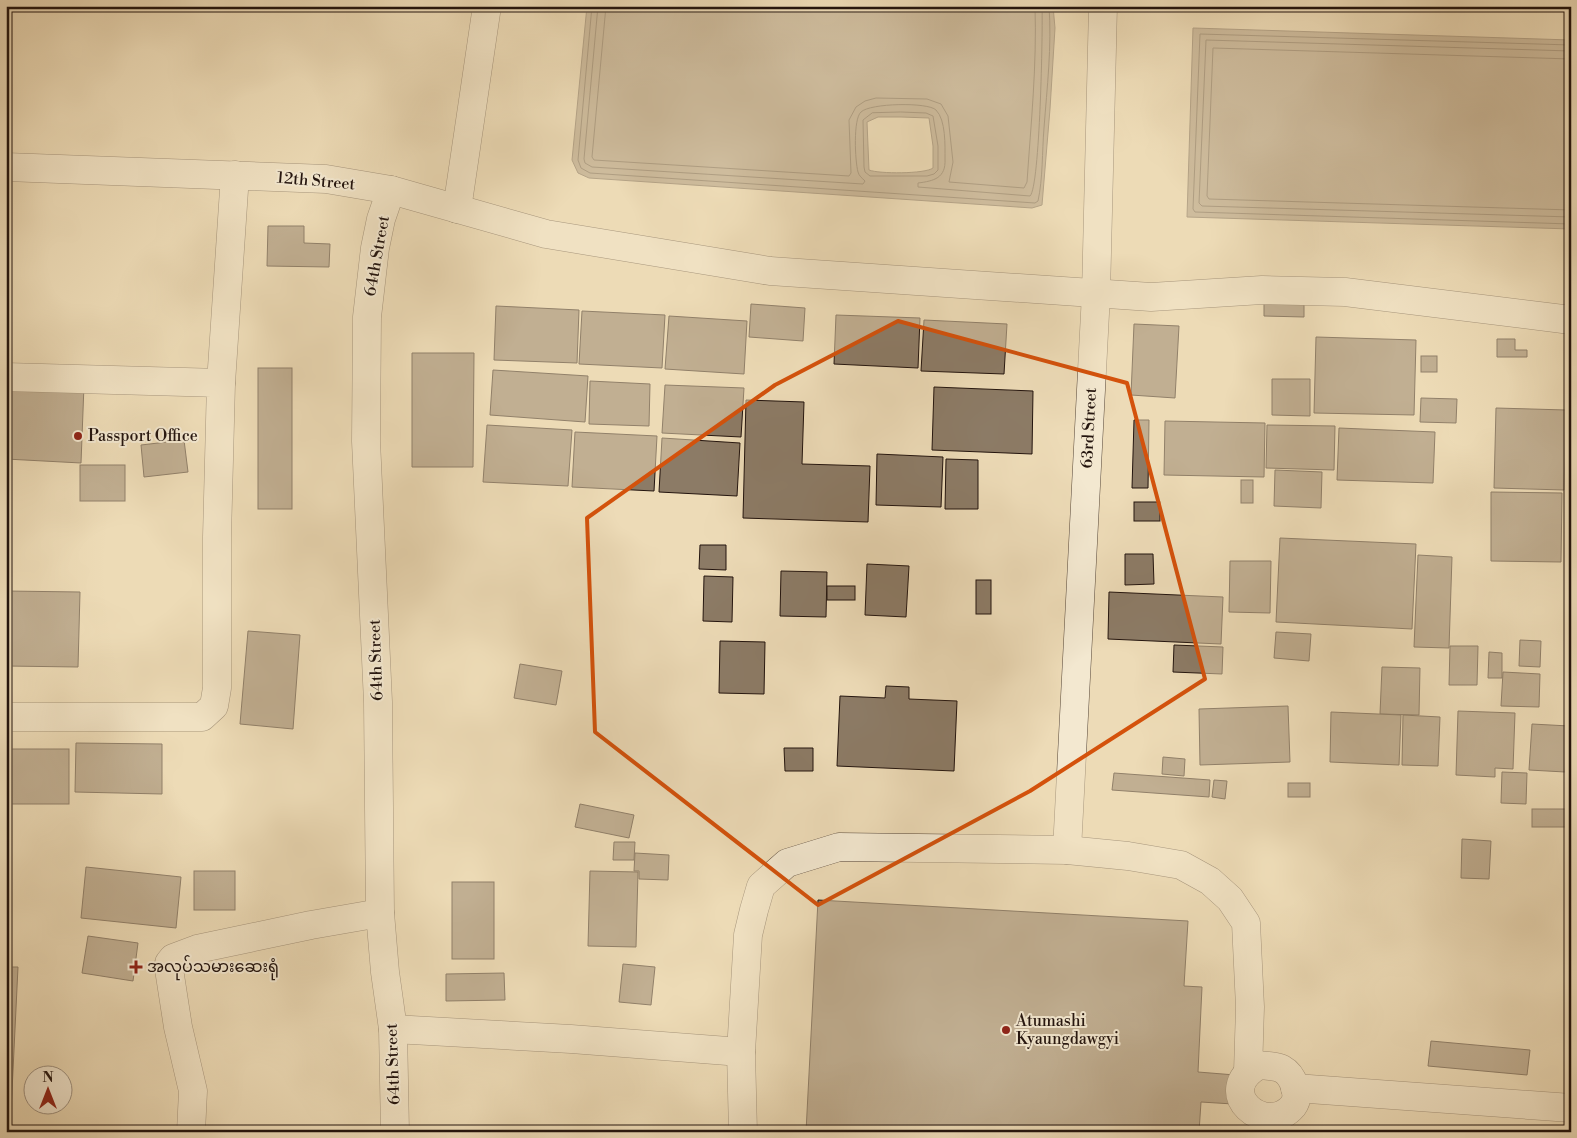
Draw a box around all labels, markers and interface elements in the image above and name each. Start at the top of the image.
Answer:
street label: 12th Street [276,168,356,194]
street label: 64th Street [360,214,394,298]
street label: 63rd Street [1077,387,1101,469]
place label: Passport Office [88,426,198,446]
marker: Passport Office [72,430,84,442]
street label: 64th Street [365,619,387,701]
place label: အလုပ်သမားဆေးရုံ [147,955,279,981]
marker: အလုပ်သမားဆေးရုံ [129,960,143,974]
place label: Atumashi Kyaungdawgyi [1015,1011,1119,1049]
street label: 64th Street [382,1023,404,1105]
marker: Atumashi Kyaungdawgyi [1000,1024,1012,1036]
north arrow [22,1066,72,1116]
text: N [42,1069,54,1087]

